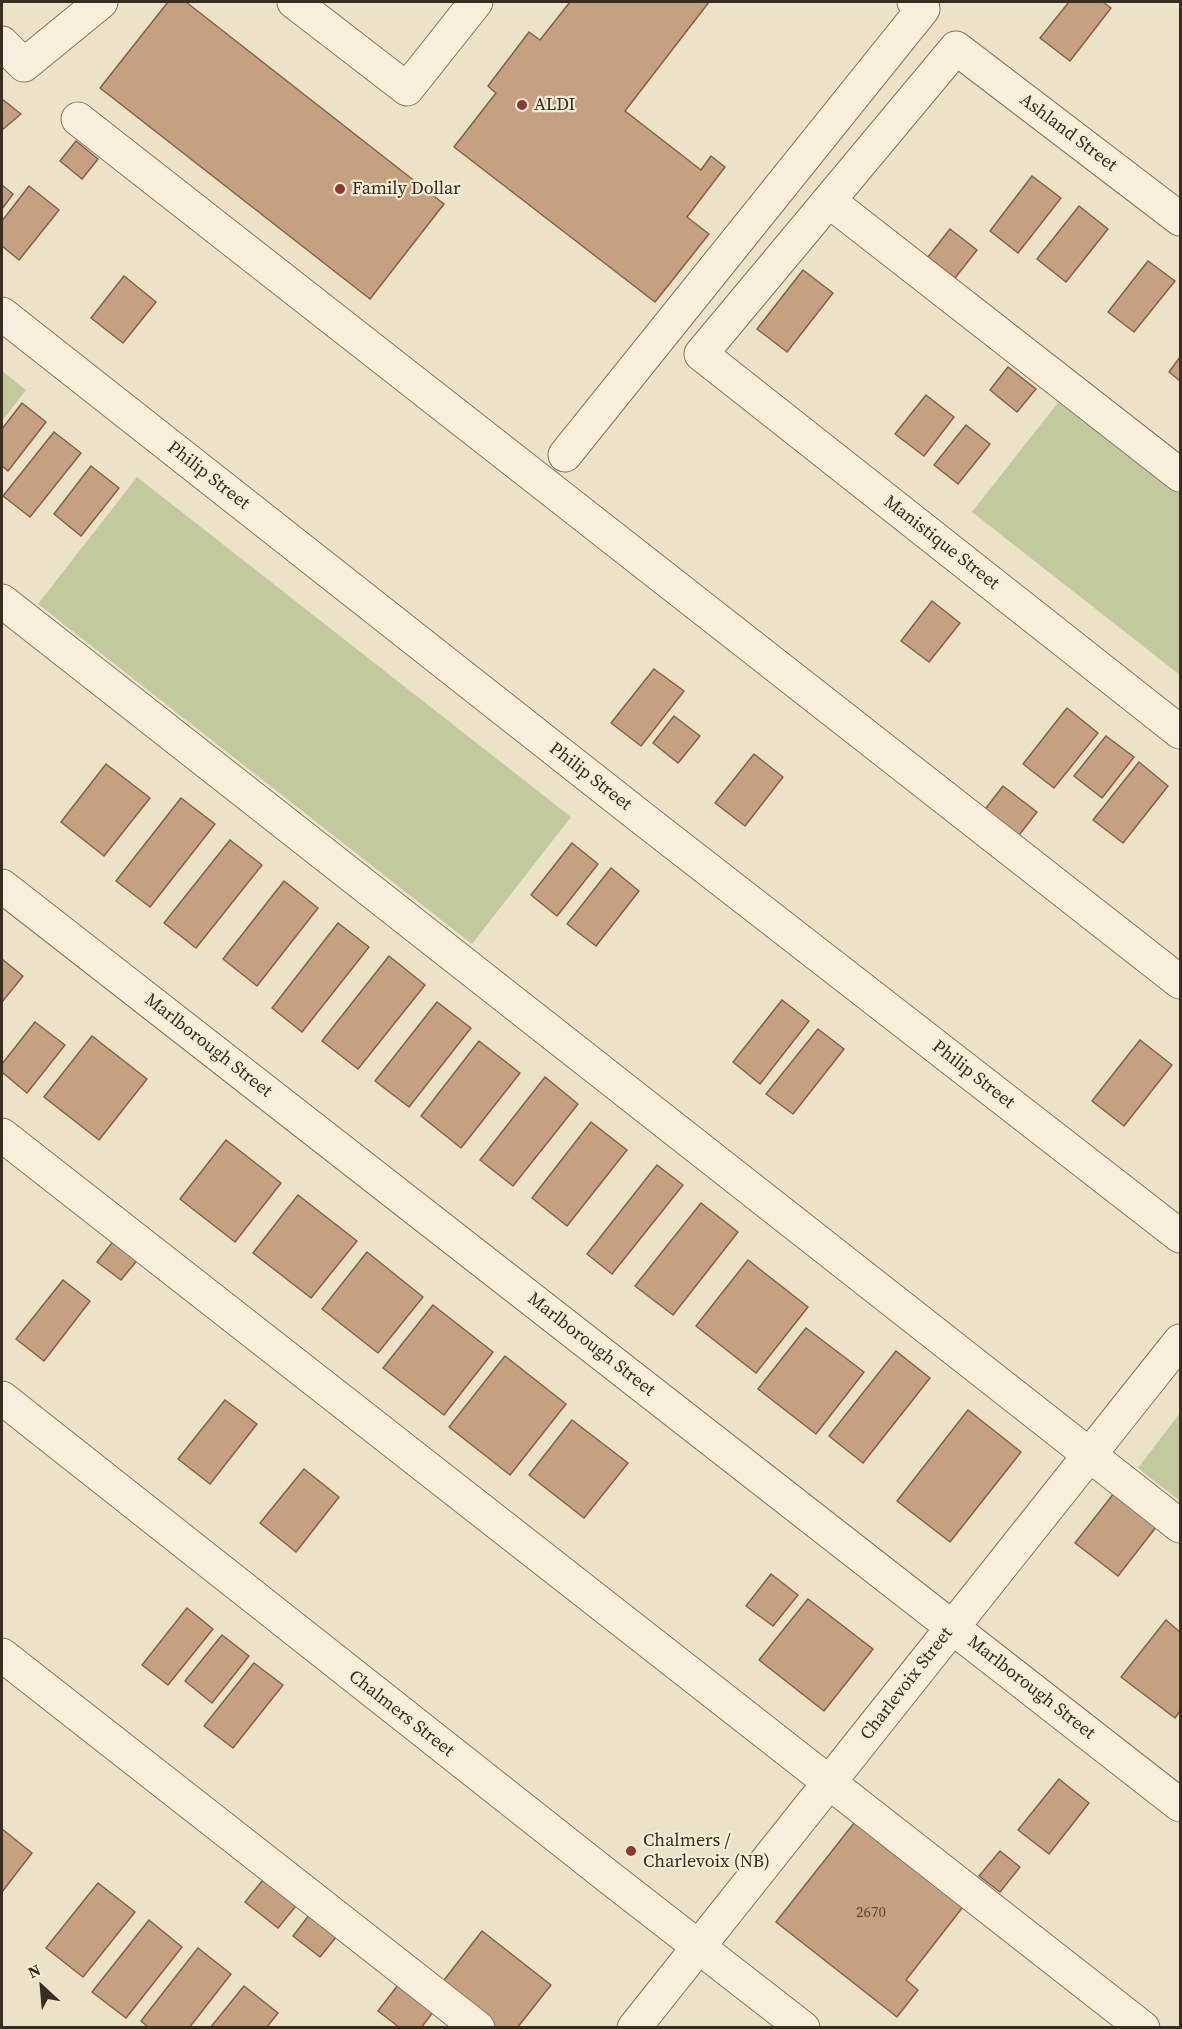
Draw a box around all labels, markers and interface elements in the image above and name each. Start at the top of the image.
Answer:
street label: Ashland Street [1015,89,1121,177]
place label: ALDI [534,94,575,116]
marker: ALDI [515,98,529,112]
place label: Family Dollar [352,178,461,200]
marker: Family Dollar [333,182,347,196]
street label: Philip Street [163,437,253,515]
street label: Manistique Street [879,491,1003,595]
street label: Philip Street [545,738,635,816]
street label: Marlborough Street [140,989,276,1103]
street label: Philip Street [928,1036,1018,1114]
street label: Marlborough Street [523,1288,659,1402]
street label: Charlevoix Street [856,1623,958,1745]
street label: Marlborough Street [963,1631,1099,1745]
street label: Chalmers Street [344,1666,458,1762]
place label: Chalmers / Charlevoix (NB) [643,1830,770,1872]
marker: Chalmers / Charlevoix (NB) [624,1844,638,1858]
house number: 2670 [856,1904,886,1922]
north arrow [12,1957,72,2017]
text: N [24,1958,44,1983]

